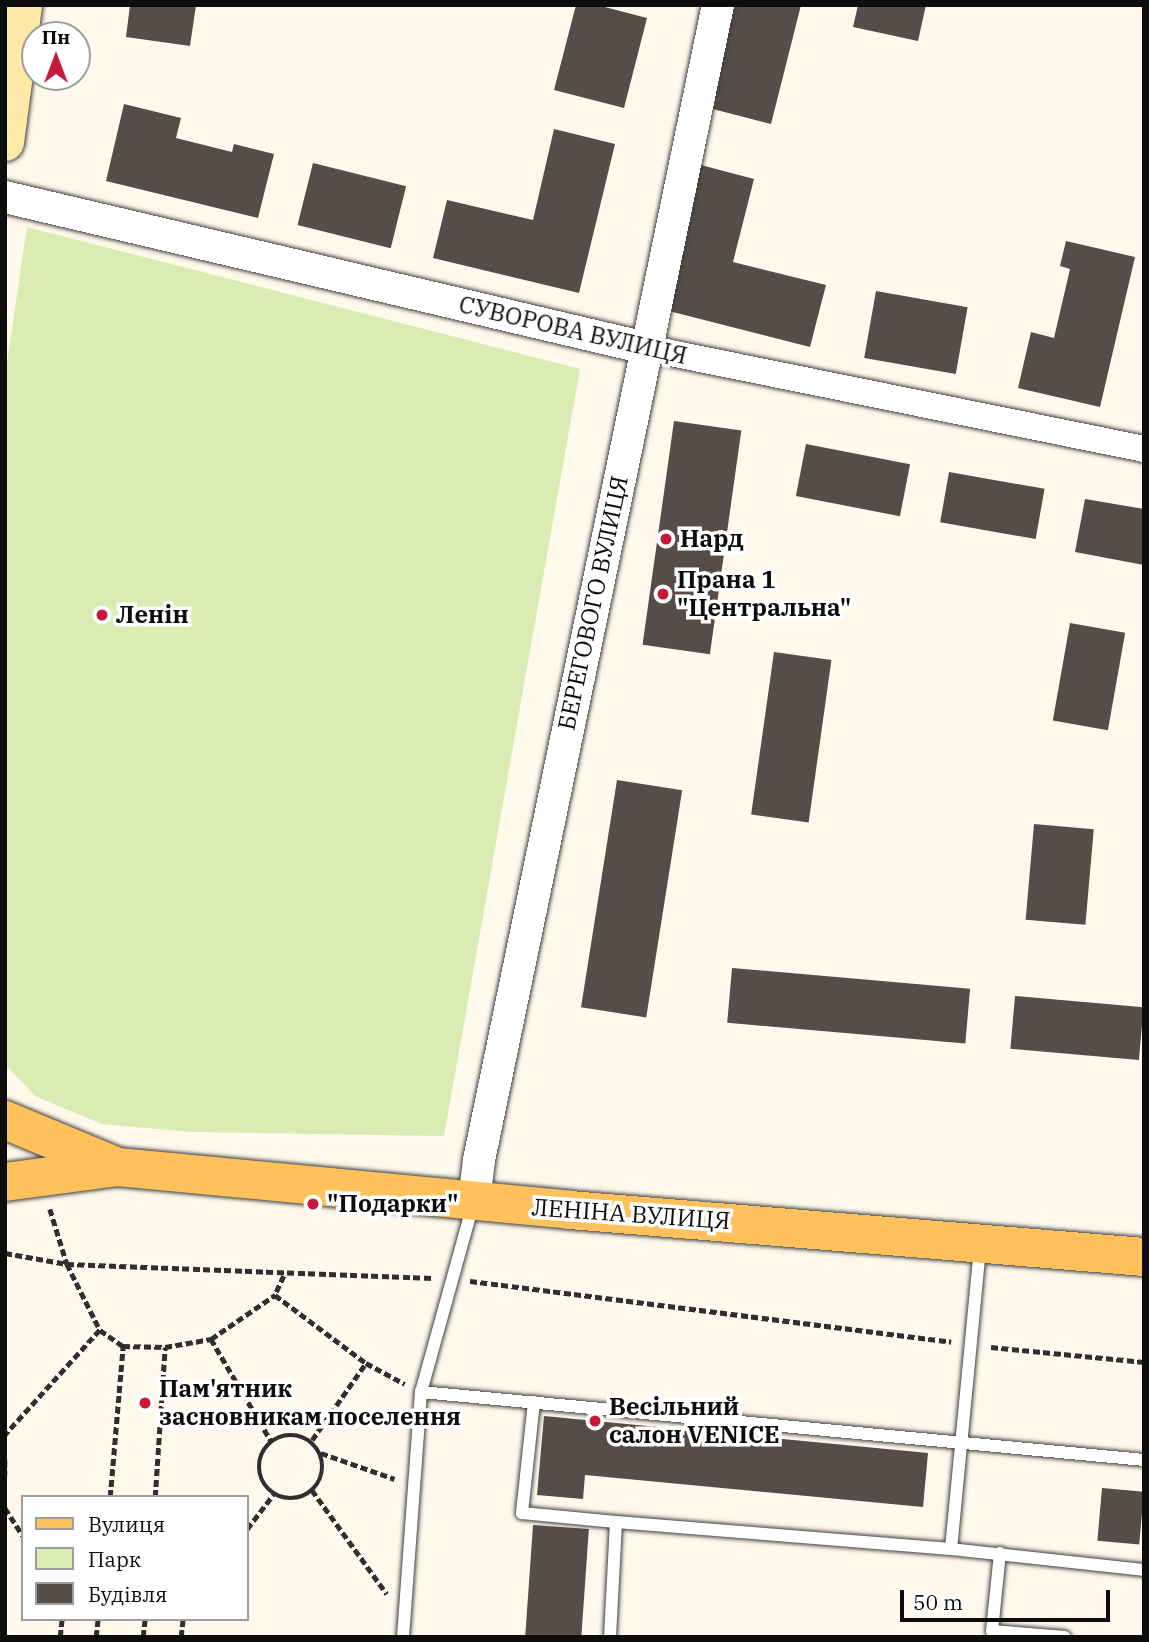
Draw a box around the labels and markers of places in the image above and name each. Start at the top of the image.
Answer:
place label: Нард [680,525,743,553]
marker: Нард [658,531,674,547]
place label: Прана 1 "Центральна" [677,566,851,622]
marker: Прана 1 "Центральна" [655,586,671,602]
place label: Ленін [116,601,189,629]
marker: Ленін [94,607,110,623]
place label: "Подарки" [327,1190,458,1218]
marker: "Подарки" [305,1196,321,1212]
place label: Пам'ятник засновникам поселення [159,1375,461,1431]
place label: Весільний салон VENICE [609,1393,780,1449]
marker: Пам'ятник засновникам поселення [137,1395,153,1411]
marker: Весільний салон VENICE [587,1413,603,1429]

